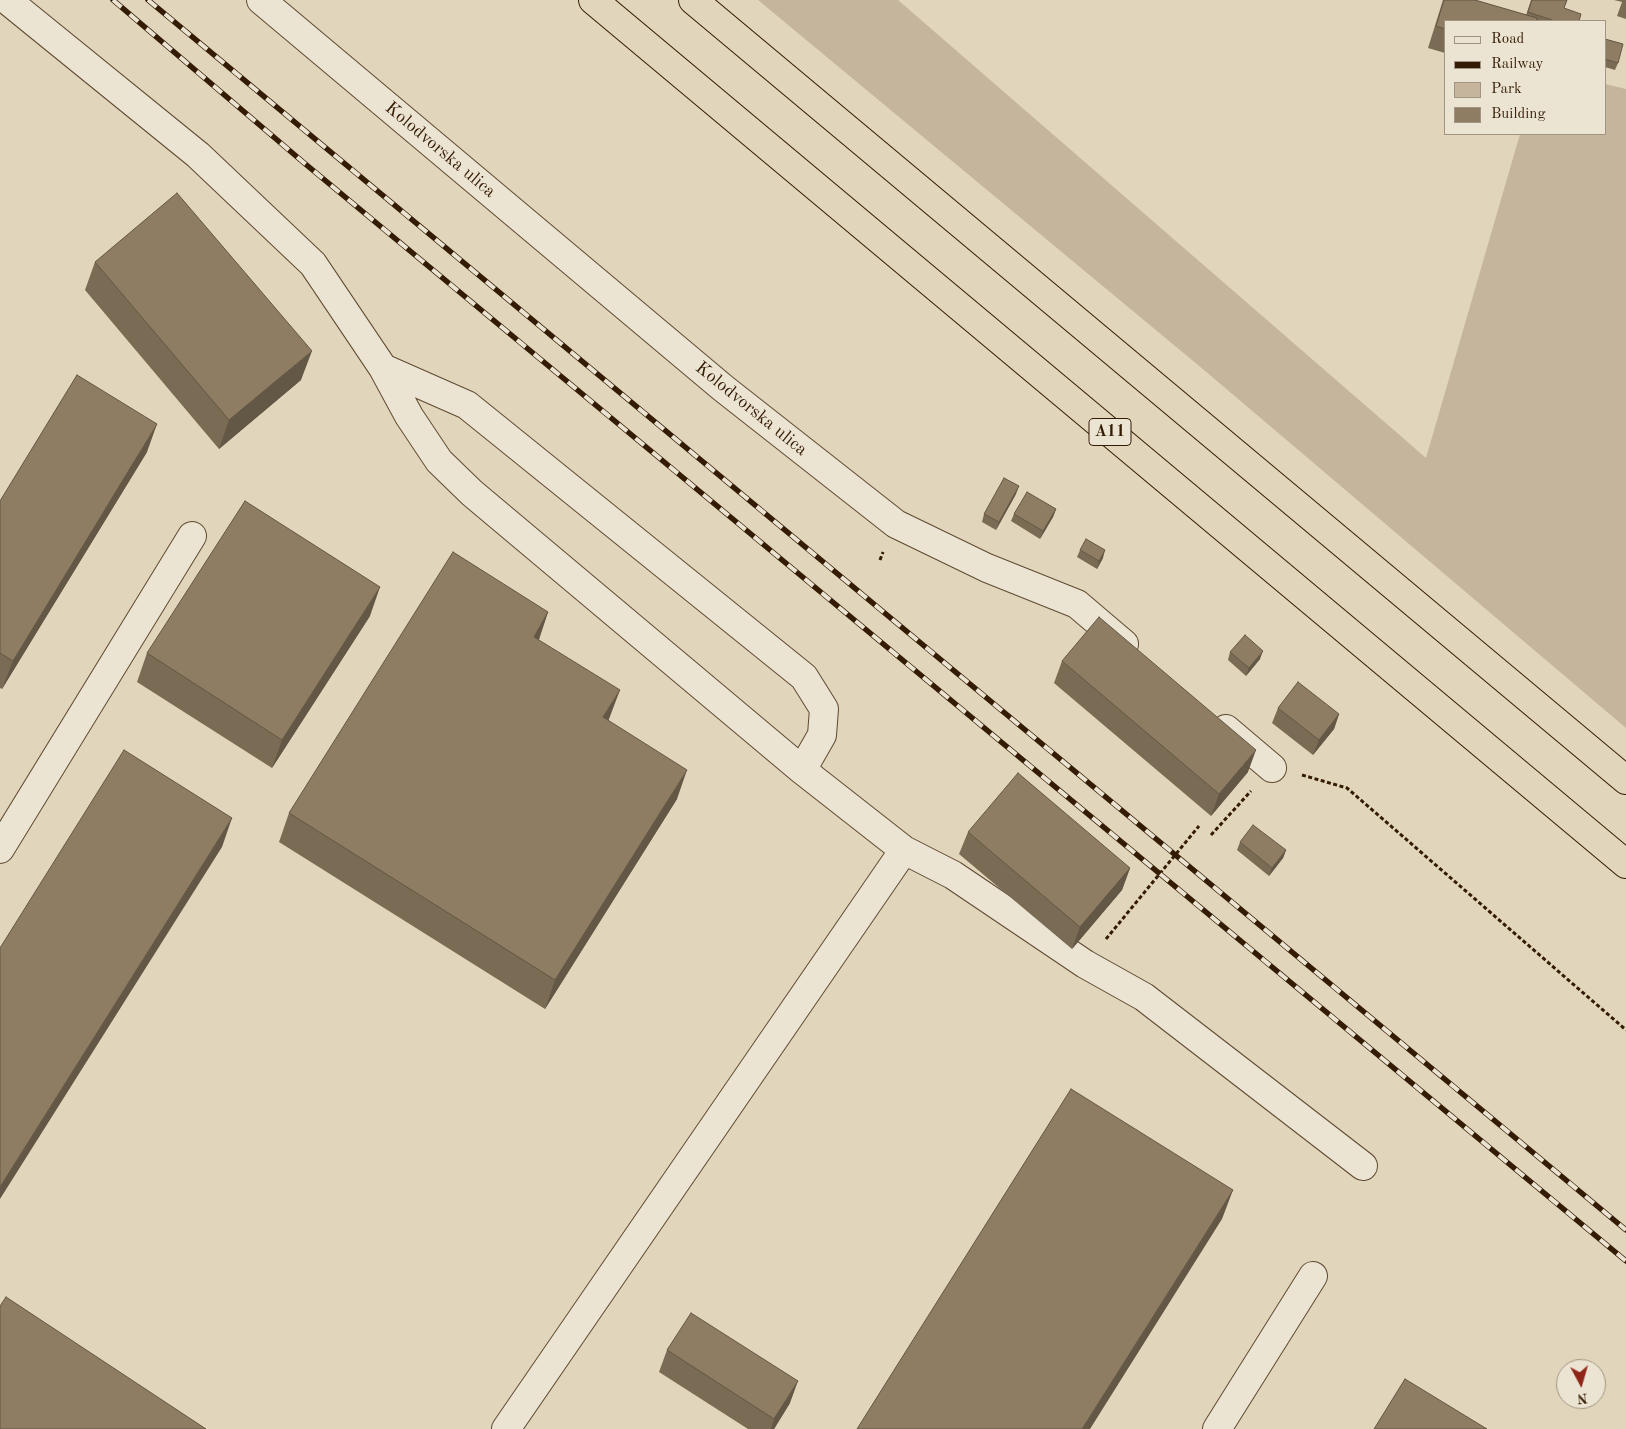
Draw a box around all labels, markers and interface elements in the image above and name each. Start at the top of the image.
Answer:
legend [1444,20,1606,135]
text: Road [1491,32,1524,47]
text: Railway [1491,57,1544,72]
text: Park [1491,82,1522,97]
street label: Kolodvorska ulica [380,97,500,203]
text: Building [1491,107,1546,122]
street label: Kolodvorska ulica [691,357,811,461]
road number: A11 [1089,418,1131,446]
north arrow [1556,1359,1606,1409]
text: N [1576,1390,1589,1405]

